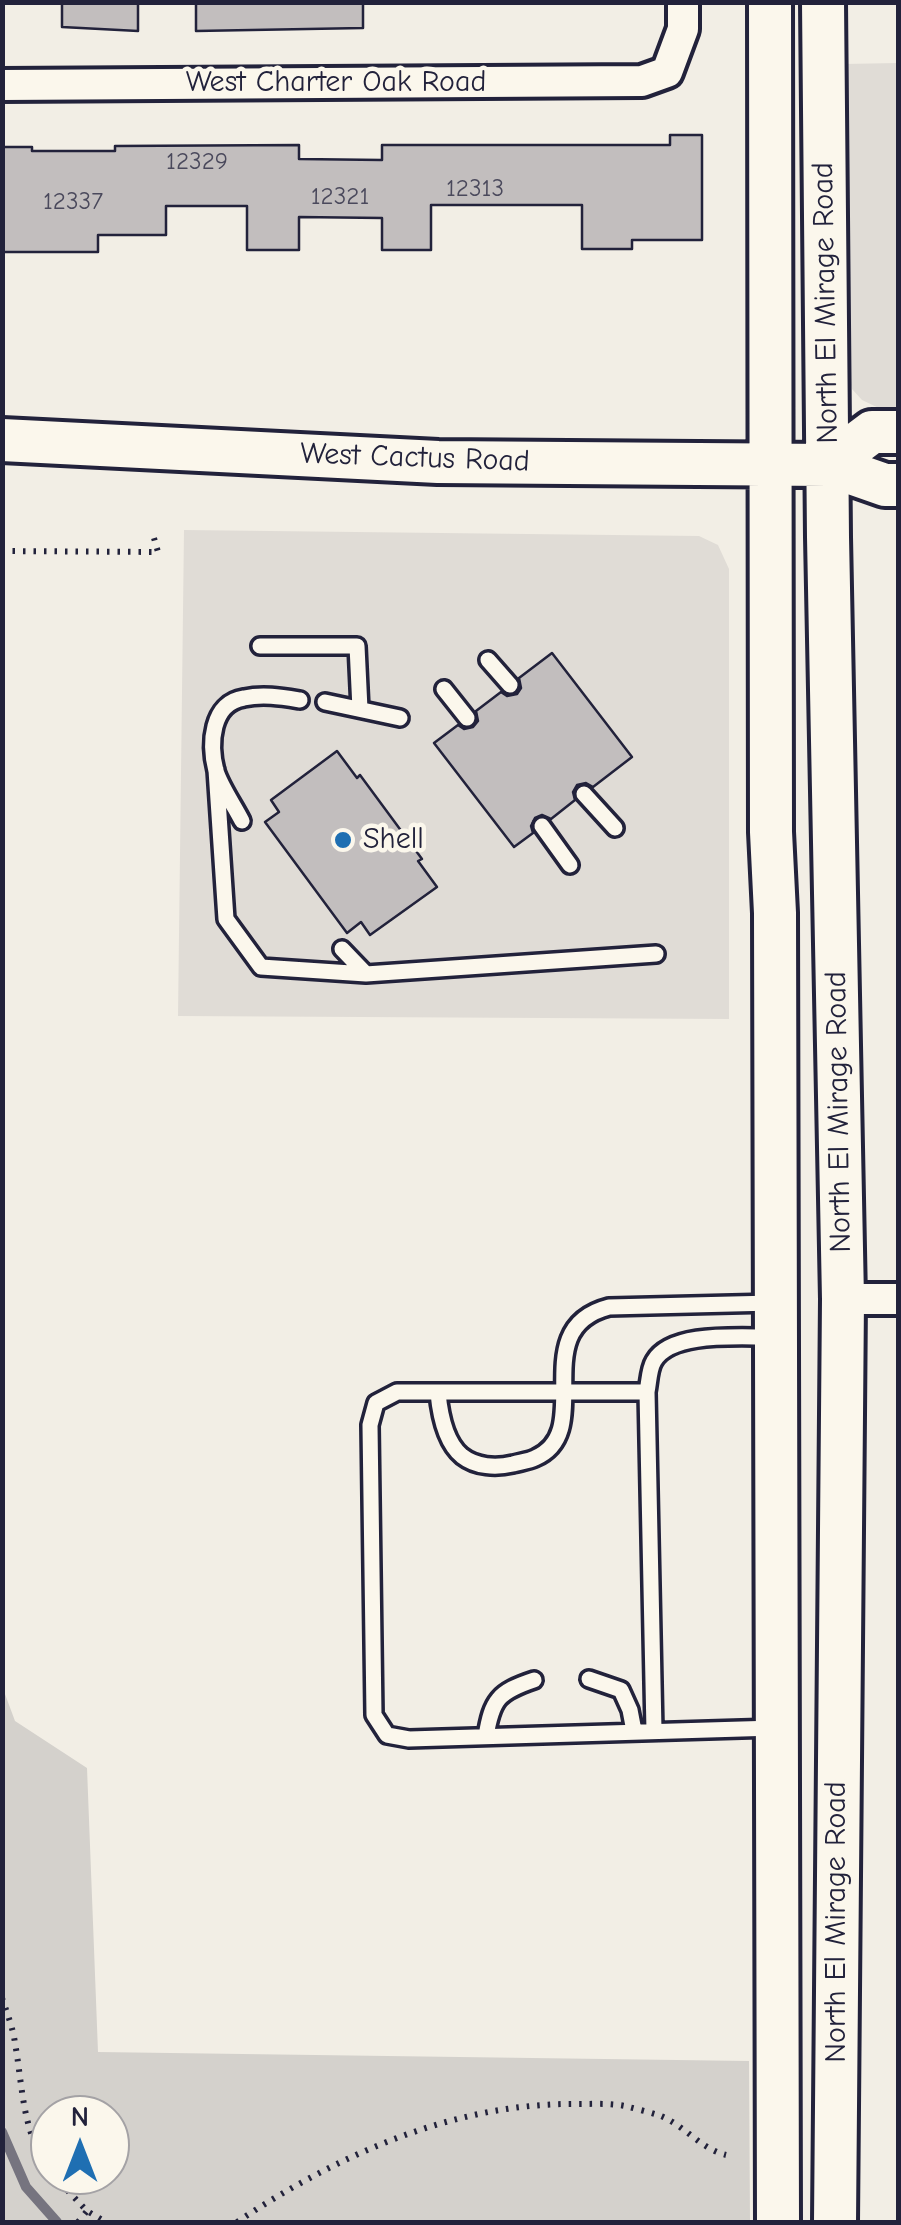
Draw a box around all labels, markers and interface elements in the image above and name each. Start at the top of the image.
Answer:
street label: West Charter Oak Road [186,65,486,101]
house number: 12329 [166,147,228,177]
street label: North El Mirage Road [806,162,846,444]
house number: 12313 [446,174,504,204]
house number: 12321 [311,182,369,212]
house number: 12337 [43,187,103,217]
street label: West Cactus Road [300,436,530,480]
place label: Shell [363,822,424,858]
marker: Shell [332,829,354,851]
street label: North El Mirage Road [819,971,859,1253]
street label: North El Mirage Road [819,1781,855,2063]
north arrow [30,2095,130,2195]
text: N [71,2101,89,2133]

